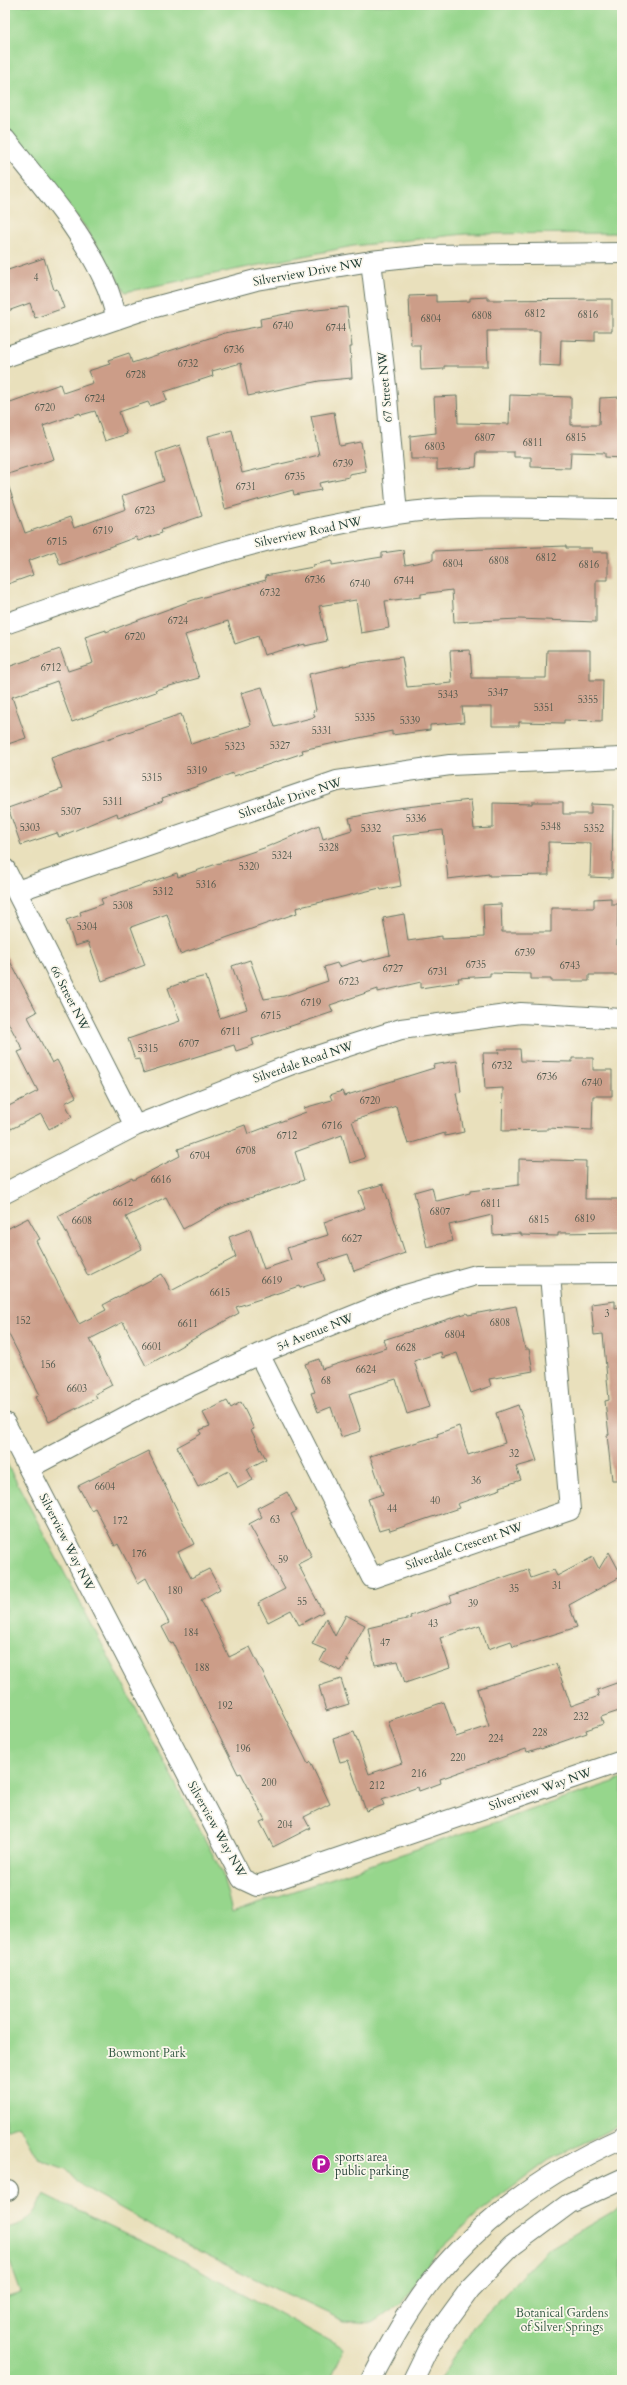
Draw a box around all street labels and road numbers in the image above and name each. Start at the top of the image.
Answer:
street label: Silverview Drive NW [252,254,365,290]
street label: 67 Street NW [374,350,396,423]
street label: Silverview Road NW [253,513,364,551]
street label: Silverdale Drive NW [236,774,344,822]
street label: 66 Street NW [47,963,94,1034]
street label: Silverdale Road NW [251,1037,356,1087]
street label: 54 Avenue NW [274,1309,356,1355]
street label: Silverview Way NW [35,1490,99,1594]
street label: Silverdale Crescent NW [403,1518,525,1574]
street label: Silverview Way NW [487,1764,594,1814]
street label: Silverview Way NW [184,1778,250,1881]

